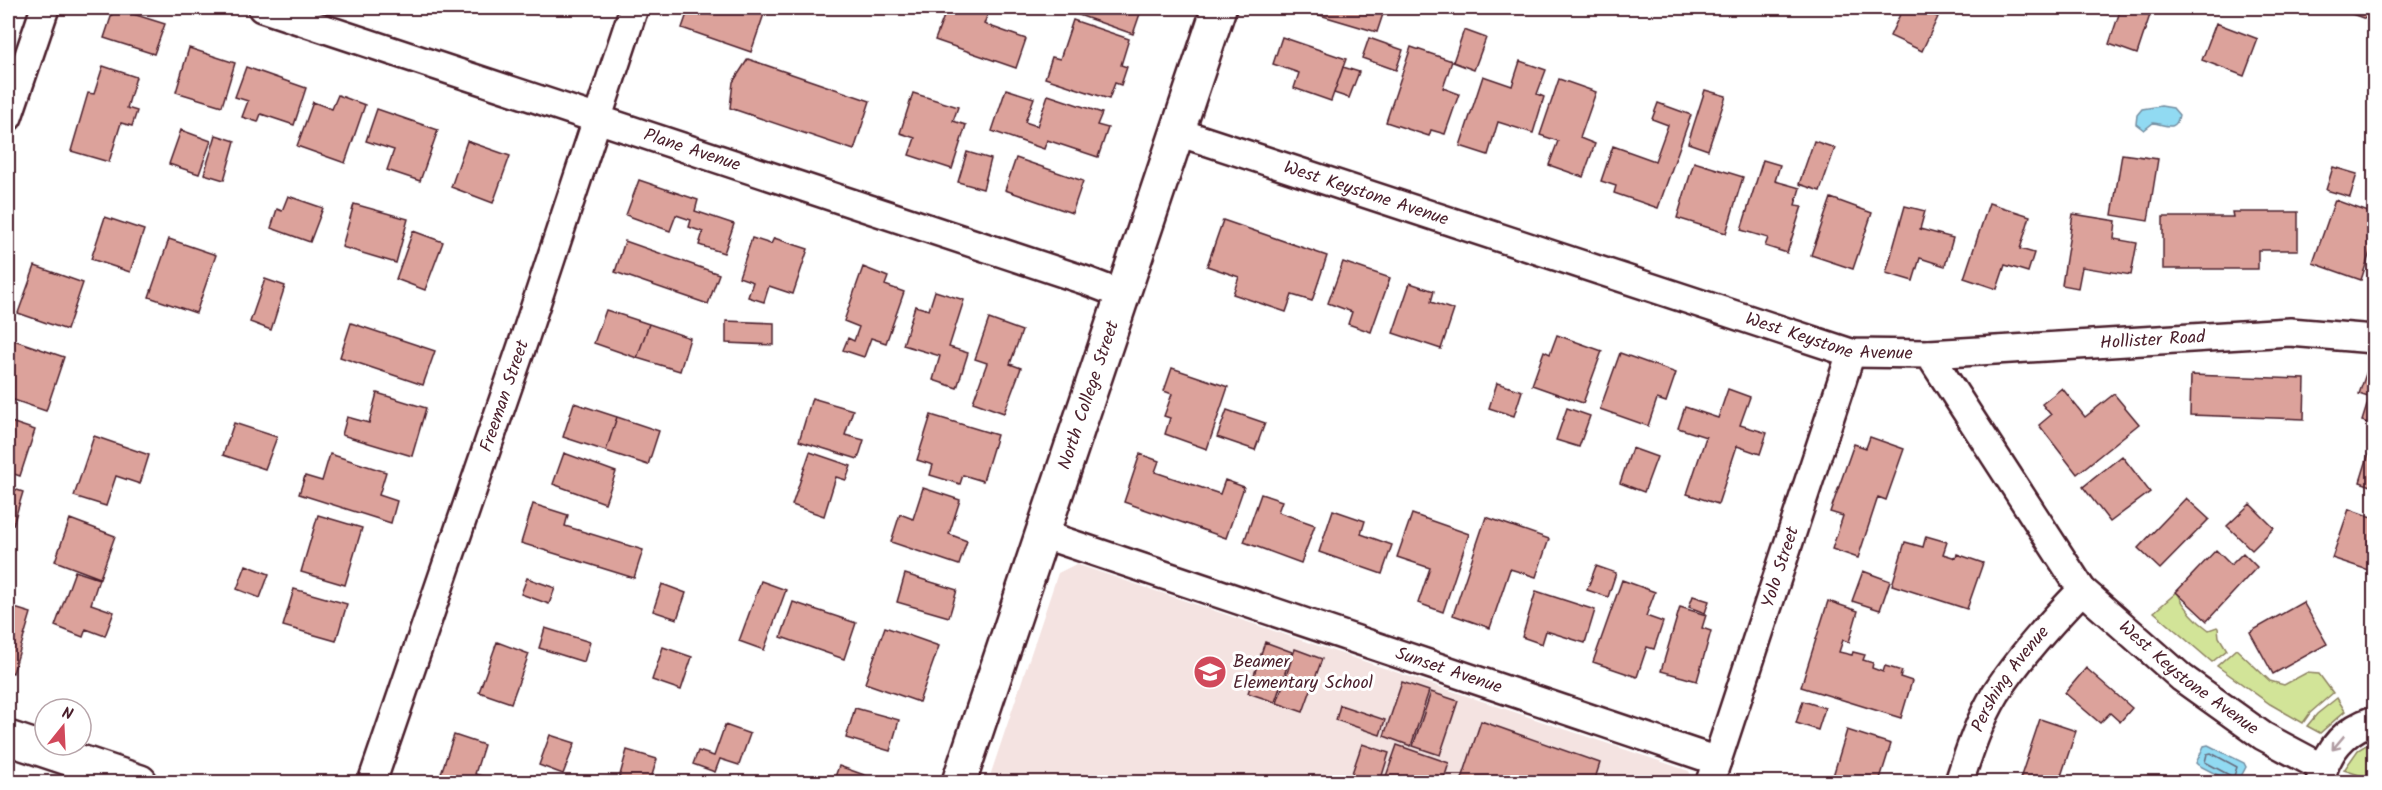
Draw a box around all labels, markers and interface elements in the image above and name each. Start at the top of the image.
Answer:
street label: Plane Avenue [640,121,744,180]
street label: West Keystone Avenue [1280,153,1452,234]
street label: West Keystone Avenue [1742,305,1913,368]
street label: North College Street [1050,316,1128,474]
street label: Hollister Road [2099,323,2207,358]
street label: Freeman Street [472,335,538,456]
street label: Yolo Street [1754,522,1808,612]
street label: West Keystone Avenue [2112,614,2265,743]
street label: Pershing Avenue [1964,619,2057,737]
street label: Sunset Avenue [1391,639,1506,702]
place label: Beamer Elementary School [1233,648,1374,698]
school or university icon: Beamer Elementary School [1192,654,1228,690]
north arrow [33,697,93,757]
text: N [59,701,76,728]
one-way arrow [2331,735,2345,750]

